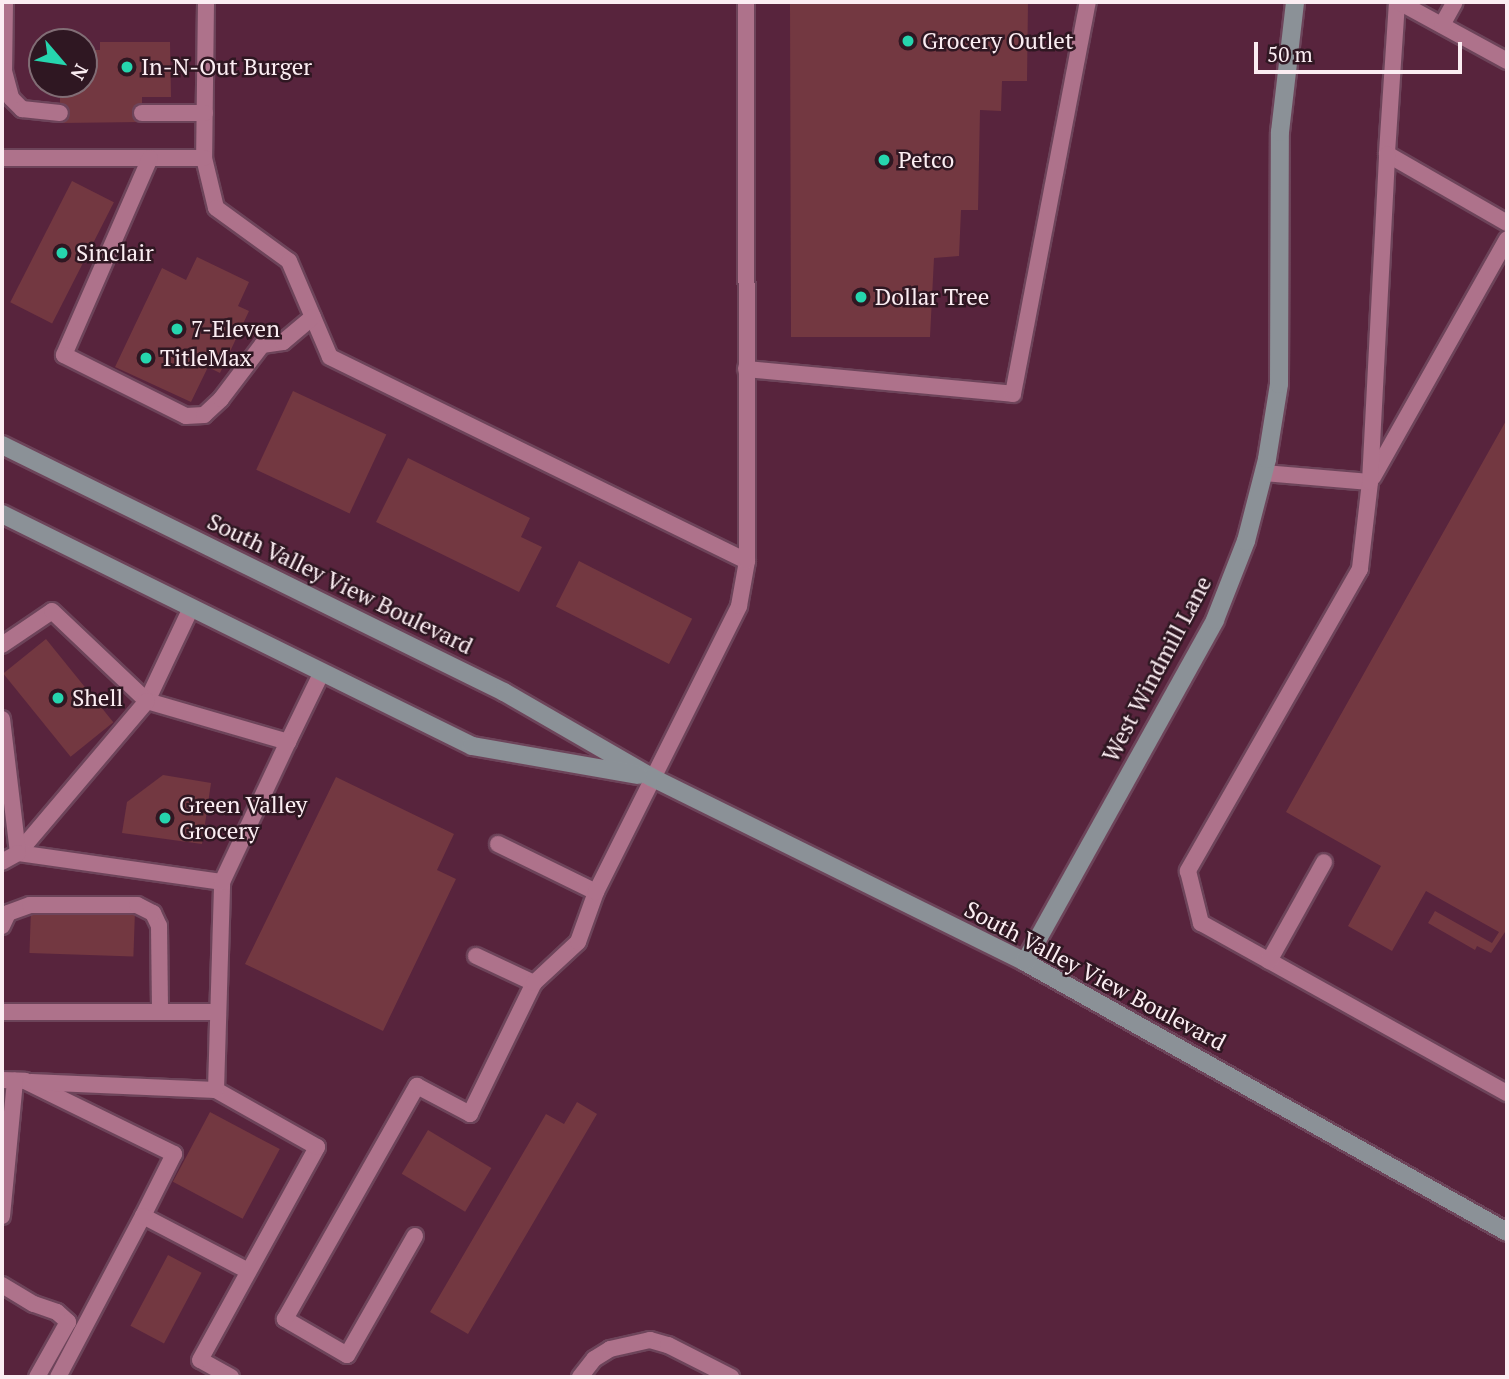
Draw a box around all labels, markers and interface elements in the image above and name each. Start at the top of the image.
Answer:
place label: Grocery Outlet [922,27,1073,55]
north arrow [28,28,98,98]
scale bar [1257,28,1465,72]
marker: Grocery Outlet [900,33,916,49]
text: 50 m [1267,40,1313,68]
place label: In-N-Out Burger [141,53,312,81]
marker: In-N-Out Burger [119,59,135,75]
text: N [66,60,94,85]
place label: Petco [898,146,954,174]
marker: Petco [876,152,892,168]
place label: Sinclair [76,239,154,267]
marker: Sinclair [54,245,70,261]
place label: Dollar Tree [875,283,989,311]
marker: Dollar Tree [853,289,869,305]
place label: 7-Eleven [191,315,280,343]
marker: 7-Eleven [169,321,185,337]
place label: TitleMax [160,344,252,372]
marker: TitleMax [138,350,154,366]
street label: South Valley View Boulevard [202,507,478,661]
street label: West Windmill Lane [1096,572,1218,766]
place label: Shell [72,684,123,712]
marker: Shell [50,690,66,706]
place label: Green Valley Grocery [179,791,308,845]
marker: Green Valley Grocery [157,810,173,826]
street label: South Valley View Boulevard [959,895,1231,1057]

